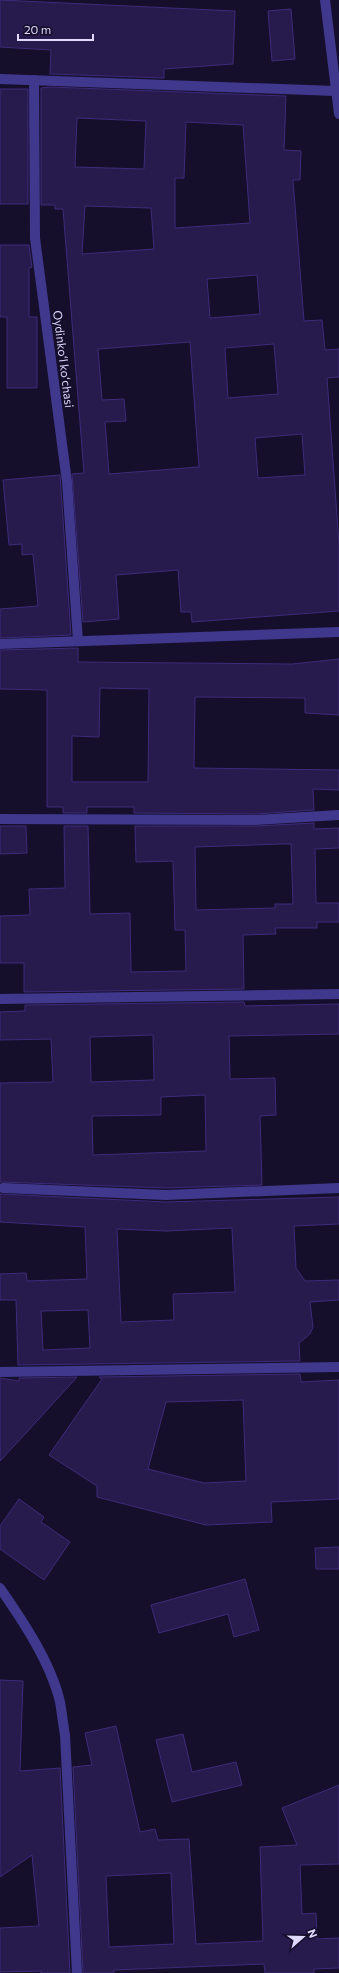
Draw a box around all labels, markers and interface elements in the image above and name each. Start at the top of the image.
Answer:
scale bar [18,16,93,42]
text: 20 m [24,22,51,36]
street label: Oydinkoʻl koʻchasi [51,309,77,409]
north arrow [283,1917,323,1957]
text: N [305,1927,320,1940]

